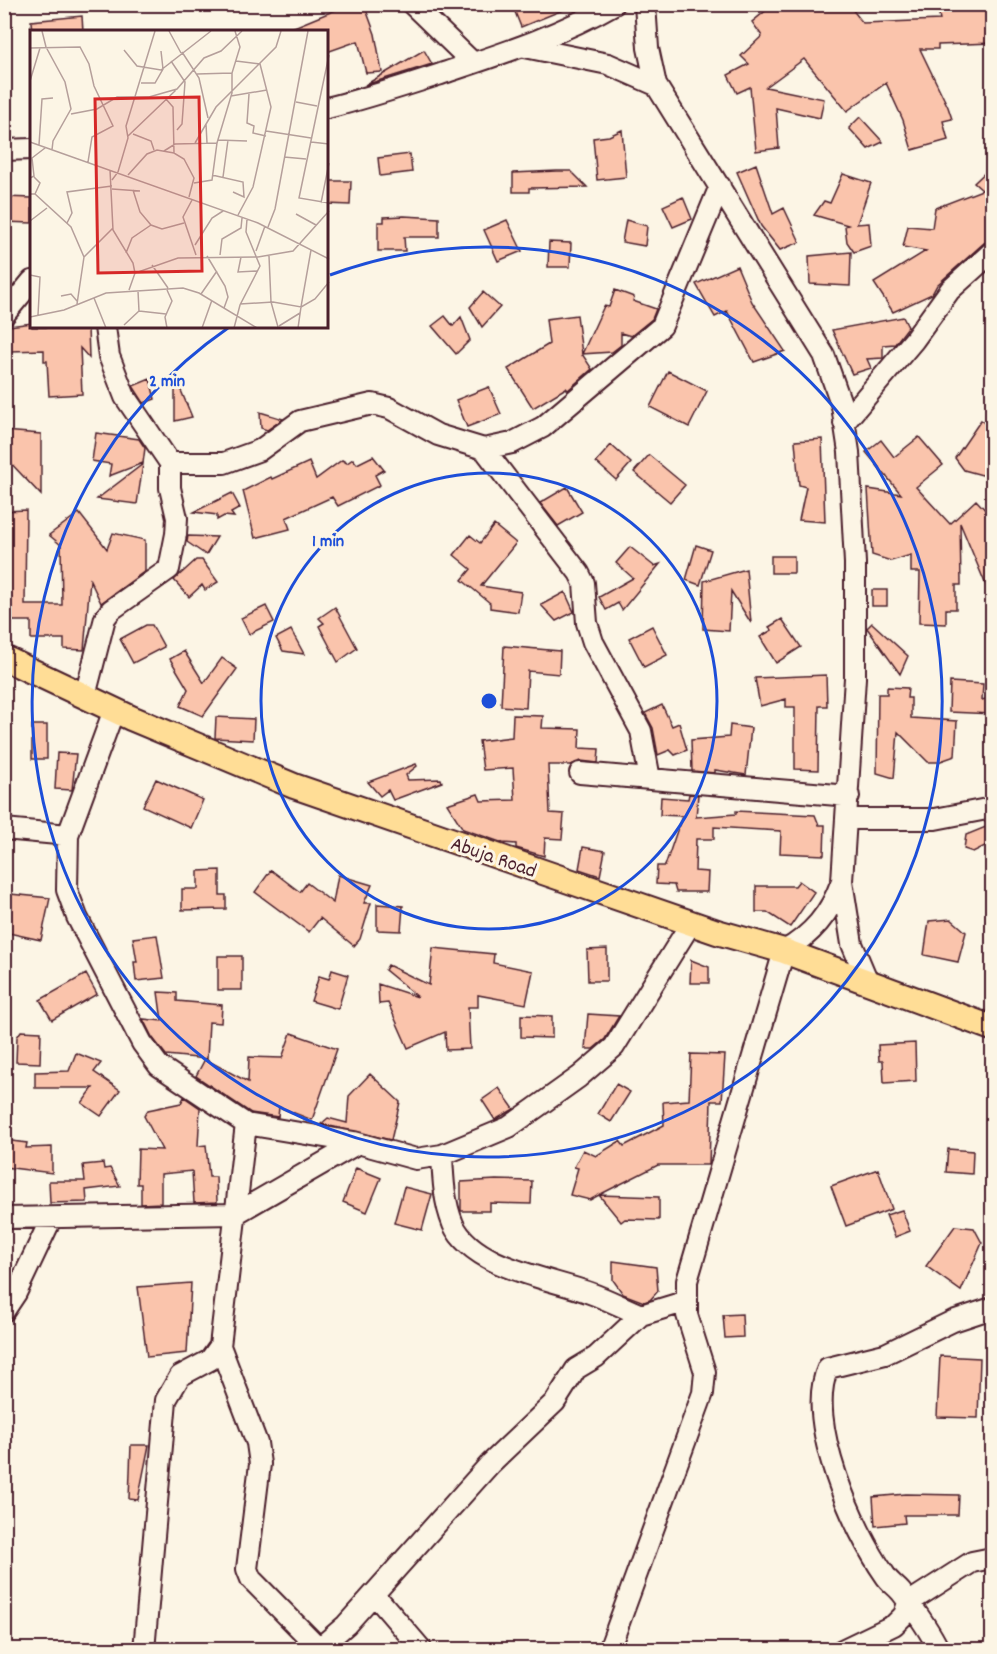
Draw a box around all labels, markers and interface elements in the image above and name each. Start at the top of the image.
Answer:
inset map [30,30,328,328]
text: 2 min [149,370,185,395]
text: 1 min [312,530,344,555]
centre of rings [479,691,499,711]
street label: Abuja Road [446,830,540,888]

